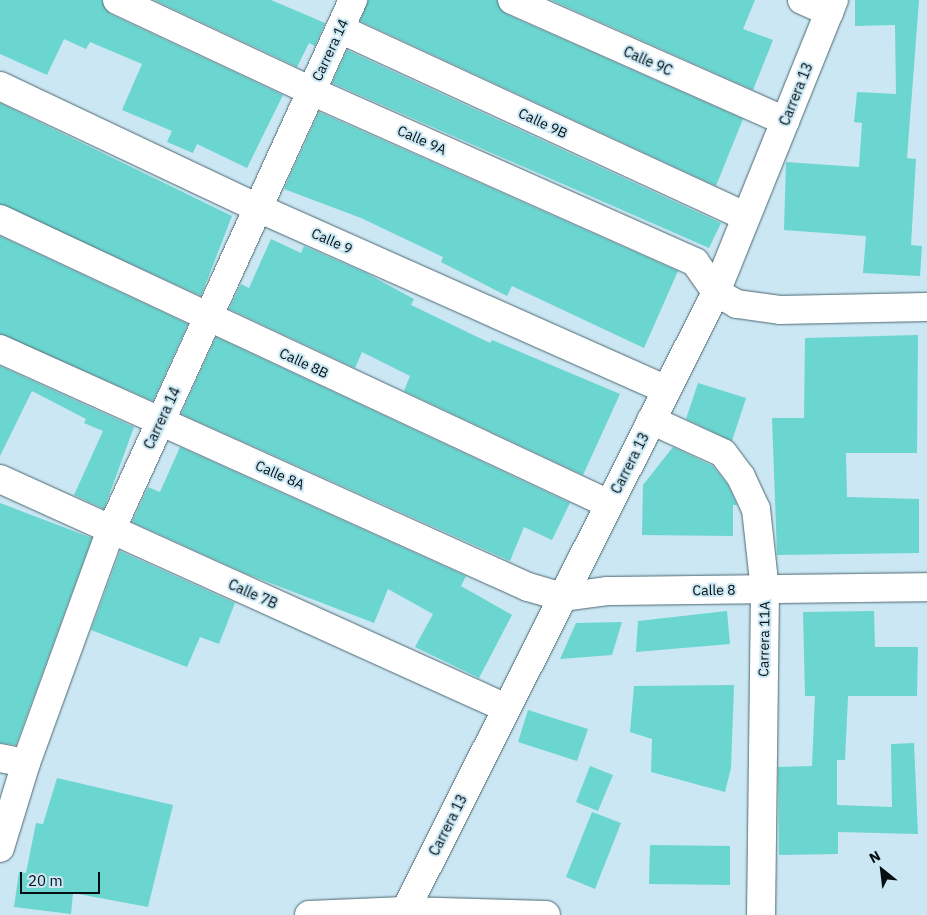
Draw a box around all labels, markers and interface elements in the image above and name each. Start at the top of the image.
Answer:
street label: Carrera 14 [308,16,352,84]
street label: Calle 9C [621,43,675,79]
street label: Carrera 13 [776,60,816,128]
street label: Calle 9B [516,104,570,142]
street label: Calle 9A [395,122,449,158]
street label: Calle 9 [309,225,355,257]
street label: Calle 8B [277,344,331,382]
street label: Carrera 14 [140,384,184,452]
street label: Carrera 13 [607,429,653,497]
street label: Calle 8A [253,457,307,493]
street label: Calle 7B [226,576,280,612]
street label: Calle 8 [692,581,736,599]
street label: Carrera 11A [755,601,773,677]
street label: Carrera 13 [425,791,471,859]
north arrow [857,845,907,895]
text: N [866,847,884,867]
scale bar [22,862,102,894]
text: 20 m [28,871,63,890]

